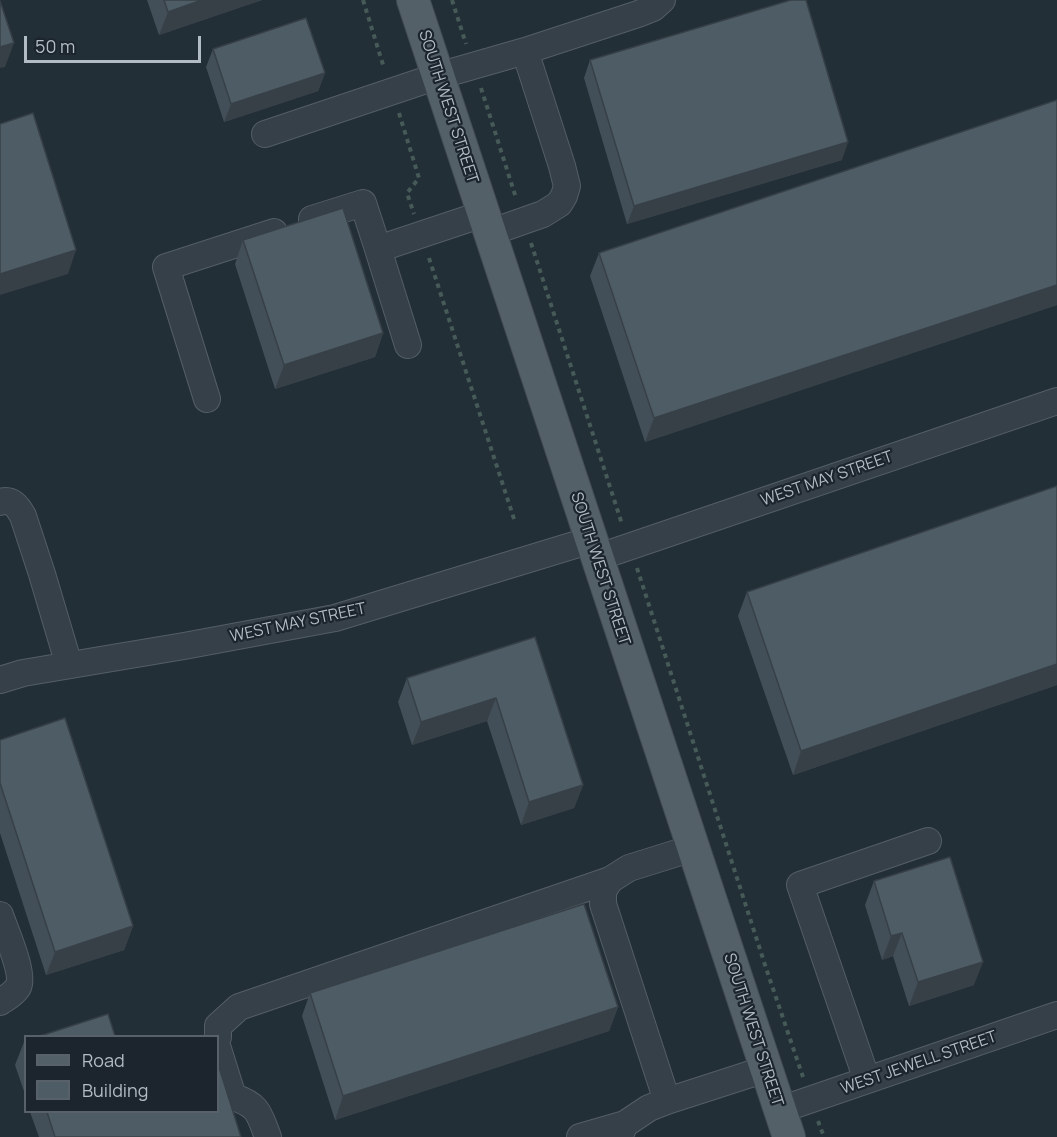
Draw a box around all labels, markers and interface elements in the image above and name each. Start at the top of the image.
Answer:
scale bar [27,24,204,62]
street label: SOUTH WEST STREET [414,28,482,186]
text: 50 m [35,34,75,58]
street label: WEST MAY STREET [759,447,895,511]
street label: SOUTH WEST STREET [566,490,634,648]
street label: WEST MAY STREET [228,599,368,647]
street label: SOUTH WEST STREET [719,951,787,1109]
street label: WEST JEWELL STREET [838,1027,1000,1099]
legend [24,1035,219,1113]
text: Road [82,1048,125,1072]
text: Building [82,1078,148,1102]

